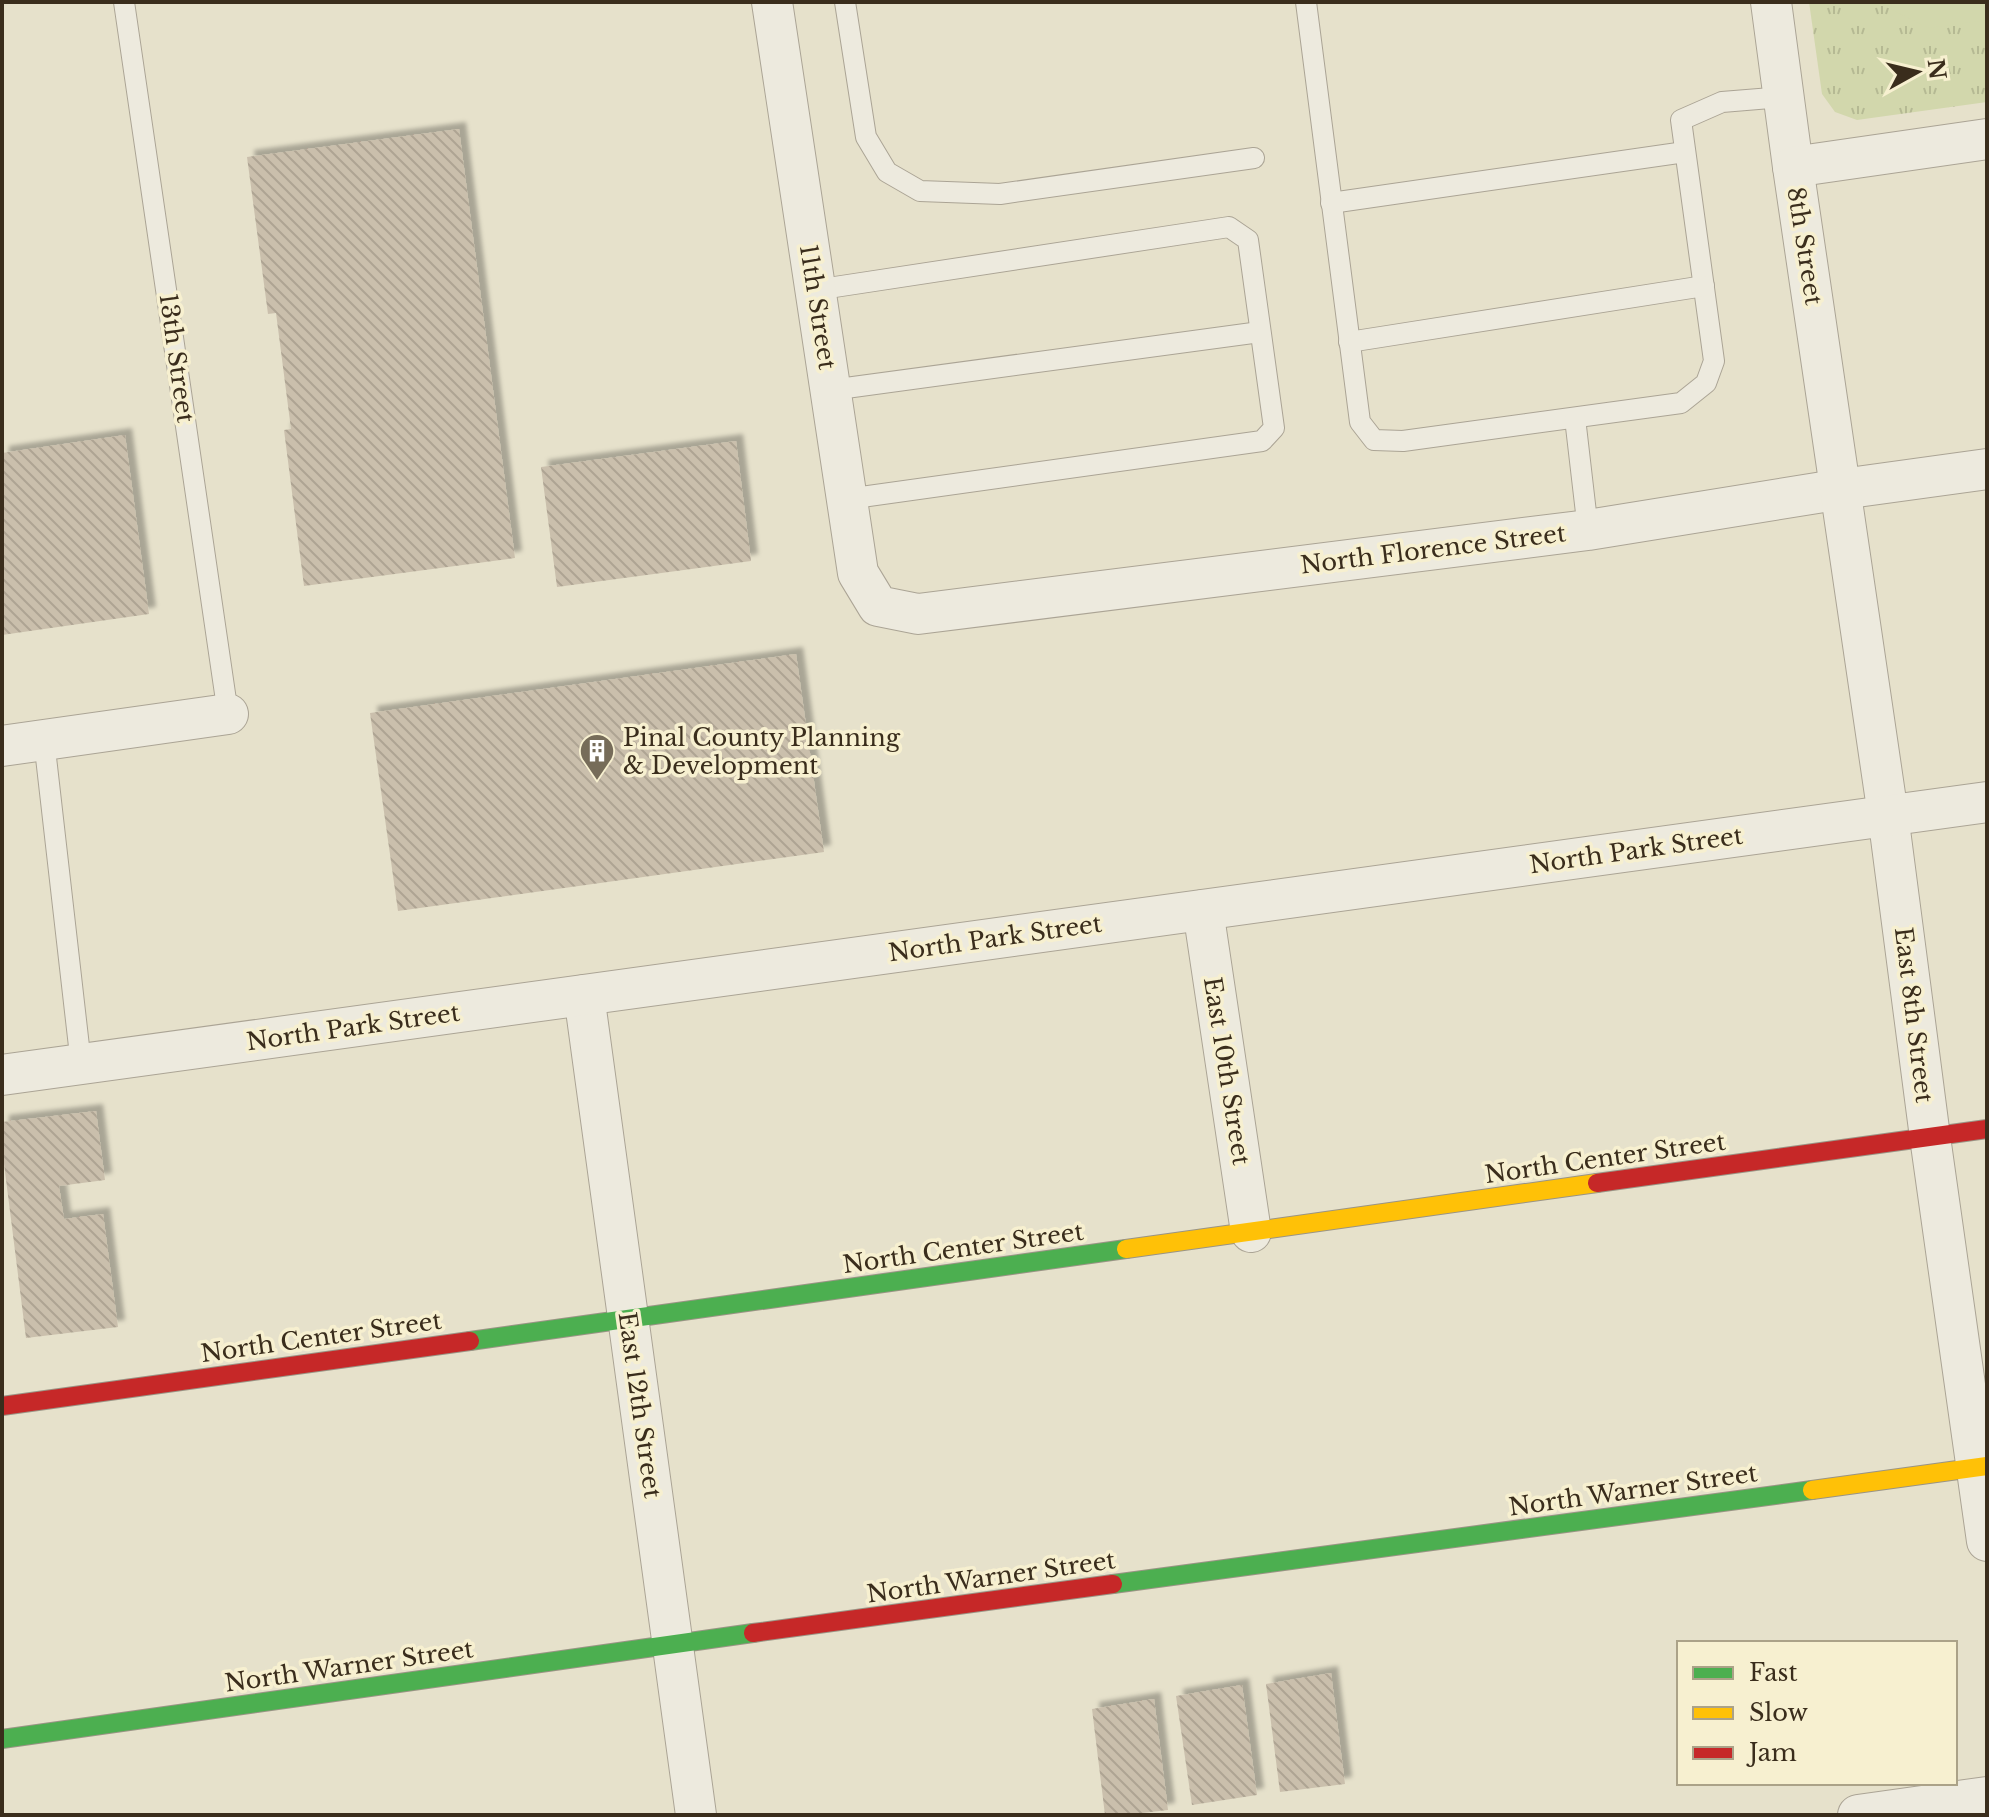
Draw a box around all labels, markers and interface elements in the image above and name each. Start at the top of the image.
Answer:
north arrow [1877,32,1957,112]
text: N [1922,57,1951,82]
street label: 8th Street [1781,185,1829,307]
street label: 11th Street [794,242,842,372]
street label: 13th Street [154,292,200,424]
street label: North Florence Street [1299,518,1567,580]
place label: Pinal County Planning & Development [623,723,901,780]
building icon: Pinal County Planning & Development [578,732,616,782]
street label: North Park Street [1528,821,1744,879]
street label: North Park Street [887,909,1103,967]
street label: East 8th Street [1889,925,1939,1105]
street label: East 10th Street [1198,975,1256,1167]
street label: North Park Street [245,998,461,1056]
street label: North Center Street [1483,1127,1727,1189]
street label: North Center Street [841,1217,1085,1279]
street label: North Center Street [199,1306,443,1368]
street label: East 12th Street [613,1310,667,1500]
street label: North Warner Street [1507,1458,1759,1522]
street label: North Warner Street [865,1545,1117,1609]
street label: North Warner Street [223,1634,475,1698]
legend [1677,1641,1957,1785]
text: Fast [1749,1658,1797,1687]
text: Slow [1749,1698,1808,1727]
text: Jam [1746,1738,1797,1767]

